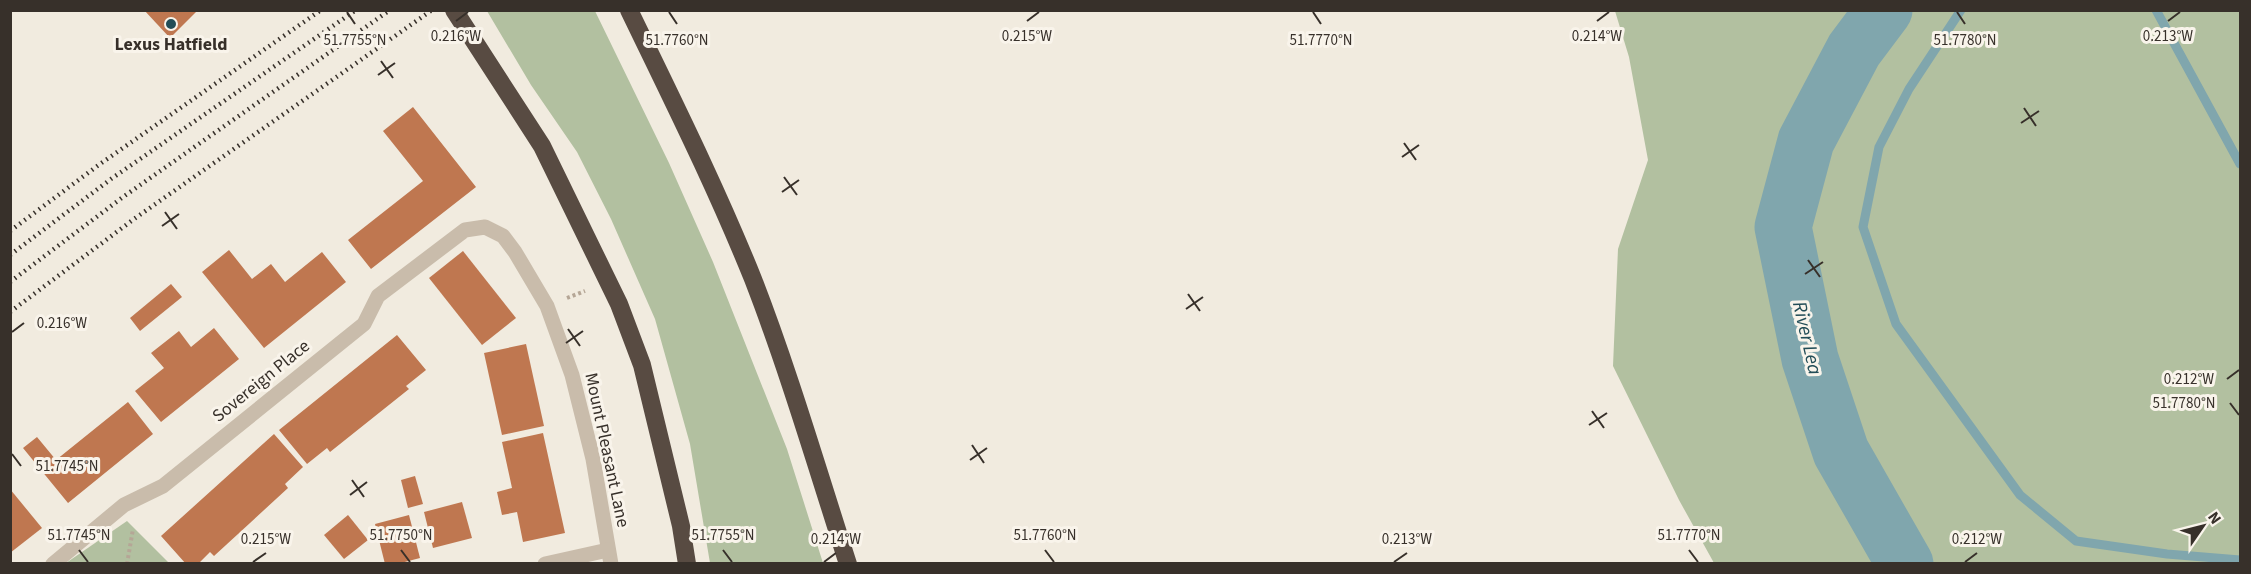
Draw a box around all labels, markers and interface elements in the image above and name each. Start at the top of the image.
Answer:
marker: Lexus Hatfield [164,17,178,31]
text: 0.216°W [431,26,481,47]
text: 0.215°W [1002,26,1052,47]
text: 0.214°W [1572,26,1622,47]
text: 0.213°W [2143,26,2193,47]
text: 51.7755°N [323,30,387,51]
text: 51.7760°N [645,30,709,51]
text: 51.7770°N [1289,30,1353,51]
text: 51.7780°N [1933,30,1997,51]
place label: Lexus Hatfield [115,32,227,57]
water label: River Lea [1785,299,1829,378]
text: 0.216°W [37,313,87,334]
street label: Sovereign Place [207,334,315,428]
text: 0.212°W [2164,369,2214,390]
street label: Mount Pleasant Lane [578,370,636,530]
text: 51.7780°N [2152,393,2216,414]
text: 51.7745°N [35,456,99,477]
north arrow [2173,496,2233,556]
text: N [2202,507,2227,529]
text: 51.7745°N [47,525,111,546]
text: 51.7750°N [369,525,433,546]
text: 51.7755°N [691,525,755,546]
text: 51.7760°N [1013,525,1077,546]
text: 51.7770°N [1657,525,1721,546]
text: 0.215°W [241,529,291,550]
text: 0.214°W [811,529,861,550]
text: 0.213°W [1382,529,1432,550]
text: 0.212°W [1952,529,2002,550]

